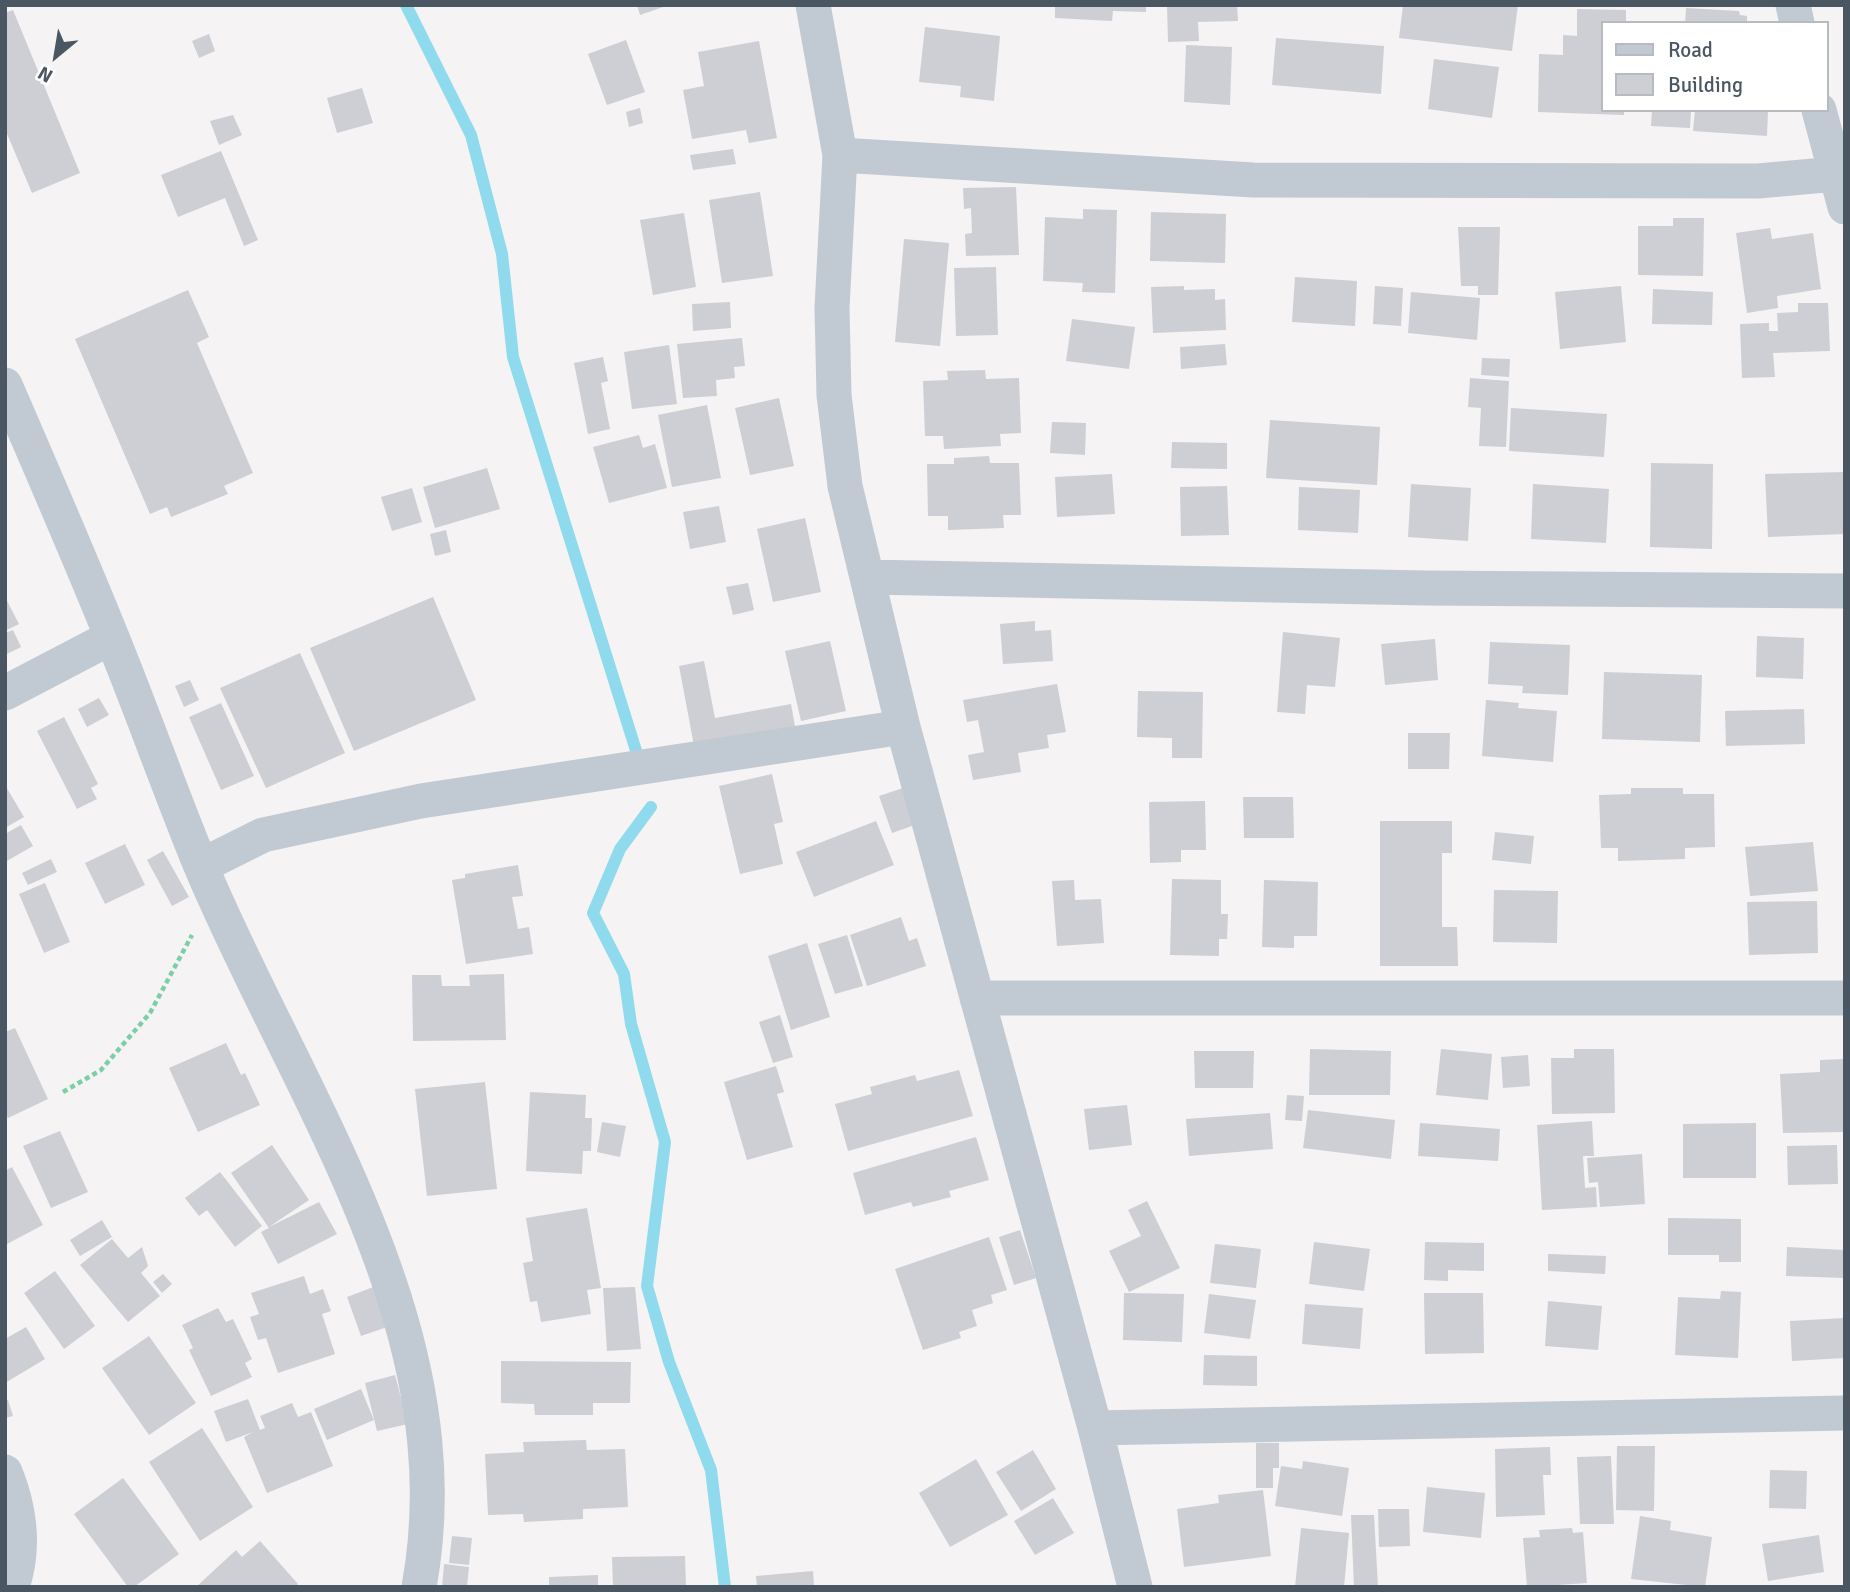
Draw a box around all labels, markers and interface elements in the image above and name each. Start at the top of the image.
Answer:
north arrow [21,21,91,91]
legend [1602,21,1829,112]
text: Road [1668,37,1713,63]
text: N [34,60,57,88]
text: Building [1668,72,1743,98]

